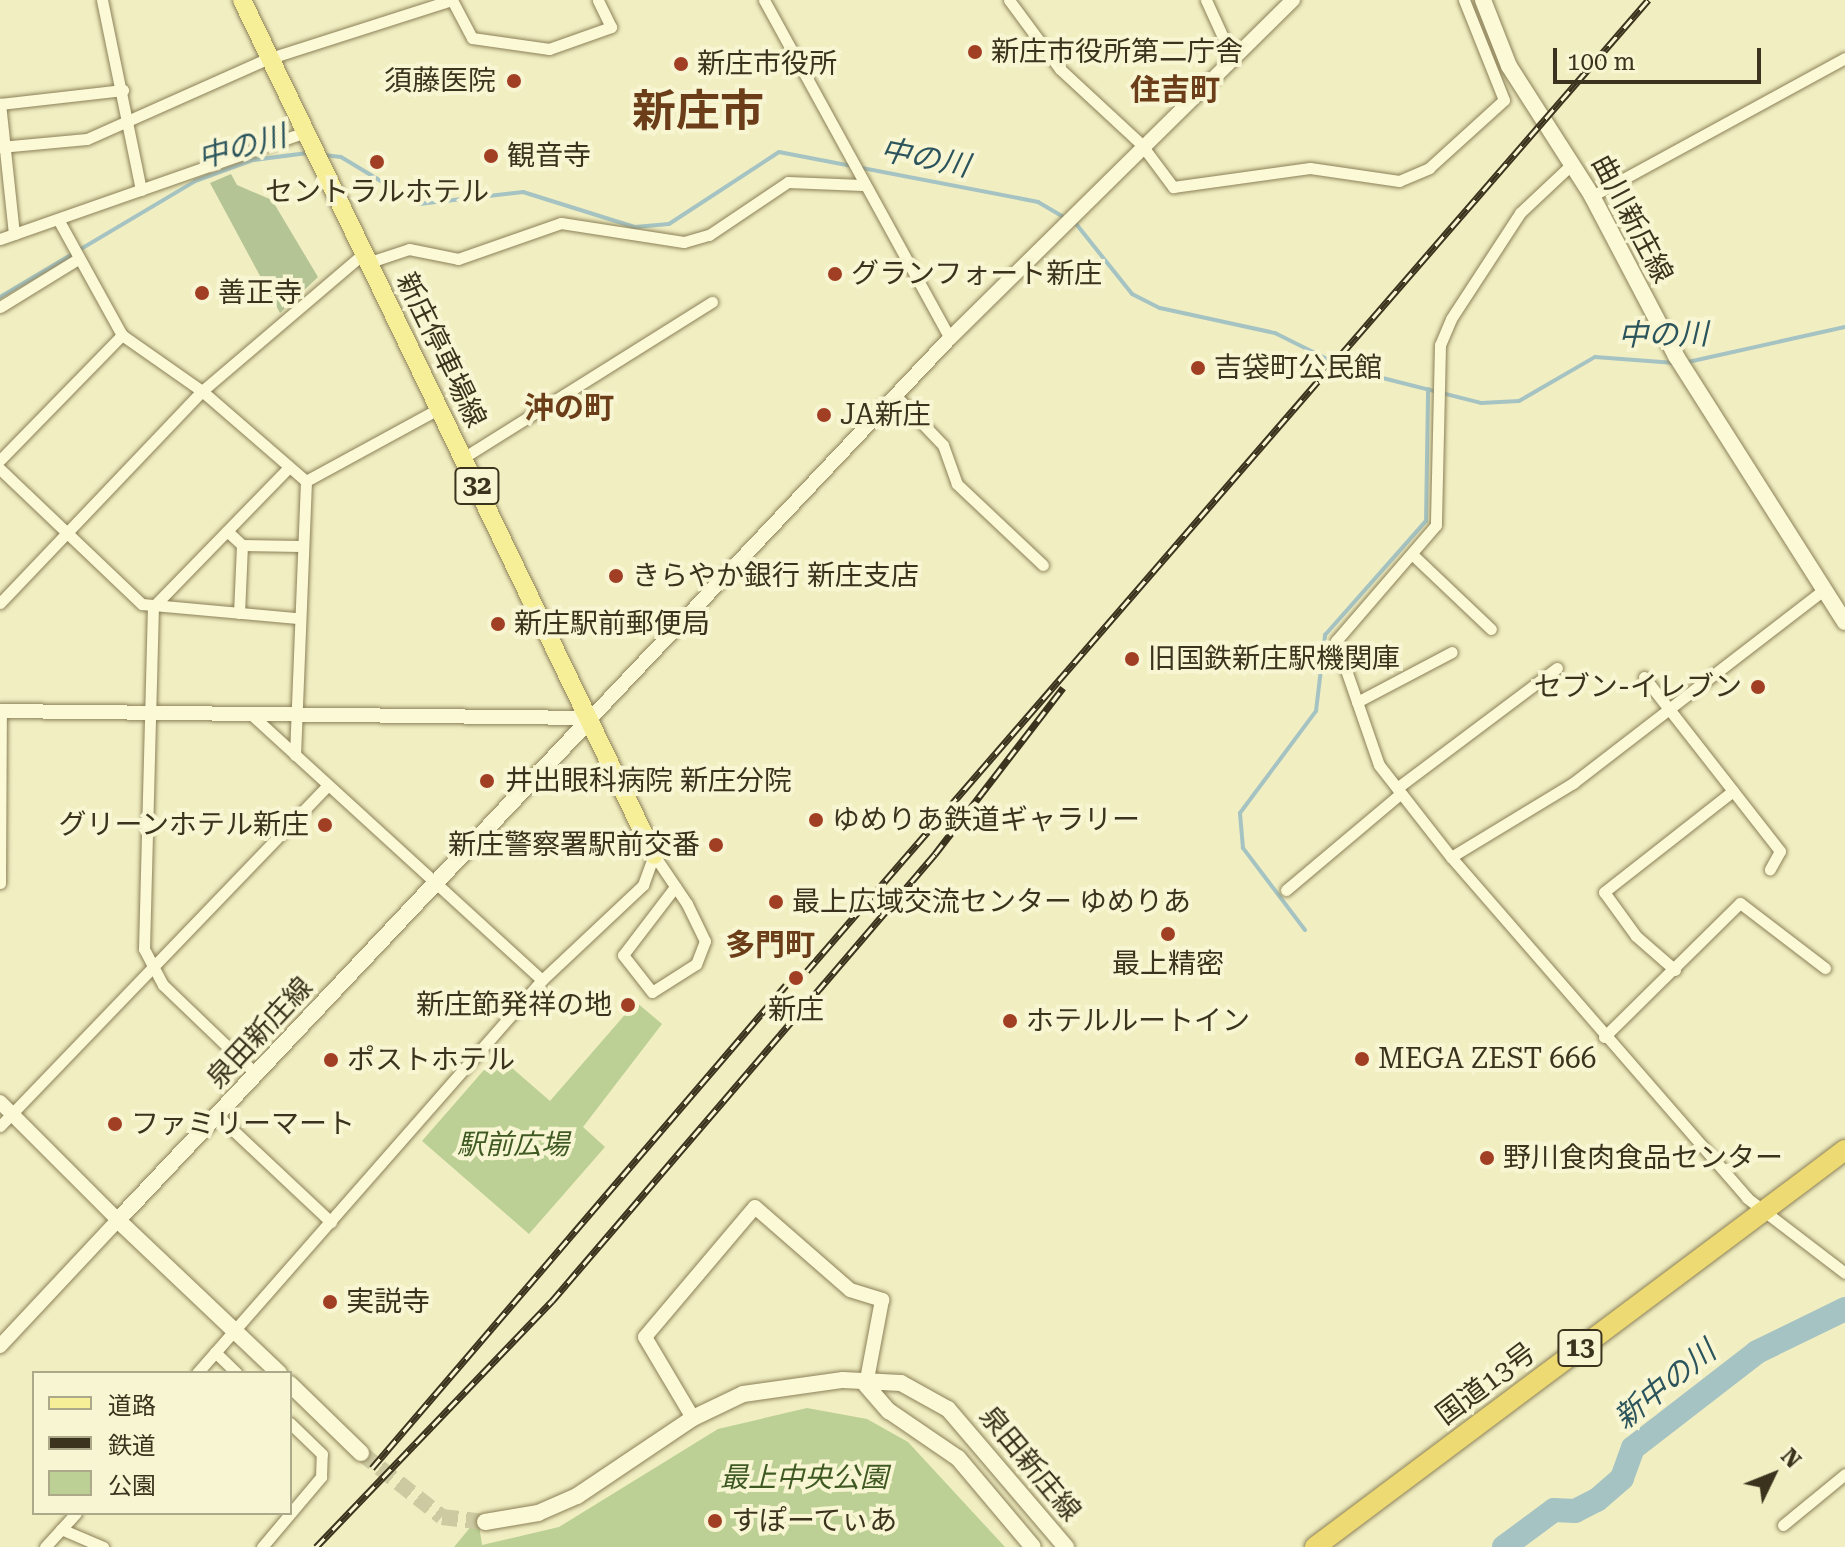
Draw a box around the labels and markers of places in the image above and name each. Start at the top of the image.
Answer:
place label: 新庄市役所第二庁舎 [991,35,1243,69]
marker: 新庄市役所第二庁舎 [966,43,984,61]
place label: 新庄市役所 [697,47,837,81]
marker: 新庄市役所 [672,55,690,73]
place label: 須藤医院 [384,64,496,98]
marker: 須藤医院 [503,70,525,92]
place label: 観音寺 [507,139,591,173]
marker: 観音寺 [482,147,500,165]
marker: セントラルホテル [368,153,386,171]
place label: セントラルホテル [265,175,489,209]
place label: グランフォート新庄 [851,257,1103,291]
marker: グランフォート新庄 [826,265,844,283]
place label: 善正寺 [218,276,302,310]
marker: 善正寺 [193,284,211,302]
place label: 吉袋町公民館 [1214,351,1382,385]
marker: 吉袋町公民館 [1189,359,1207,377]
place label: JA新庄 [840,398,931,432]
marker: JA新庄 [815,406,833,424]
place label: きらやか銀行 新庄支店 [632,559,919,593]
marker: きらやか銀行 新庄支店 [607,567,625,585]
place label: 新庄駅前郵便局 [514,607,710,641]
marker: 新庄駅前郵便局 [489,615,507,633]
place label: 旧国鉄新庄駅機関庫 [1148,642,1400,676]
marker: 旧国鉄新庄駅機関庫 [1123,650,1141,668]
place label: セブン-イレブン [1534,670,1742,704]
marker: セブン-イレブン [1749,678,1767,696]
place label: 井出眼科病院 新庄分院 [505,764,792,798]
marker: 井出眼科病院 新庄分院 [476,770,498,792]
place label: ゆめりあ鉄道ギャラリー [832,803,1140,837]
place label: グリーンホテル新庄 [57,808,309,842]
marker: ゆめりあ鉄道ギャラリー [807,811,825,829]
marker: グリーンホテル新庄 [316,816,334,834]
place label: 新庄警察署駅前交番 [448,828,700,862]
marker: 新庄警察署駅前交番 [707,836,725,854]
place label: 最上広域交流センター ゆめりあ [792,885,1191,919]
marker: 最上広域交流センター ゆめりあ [767,893,785,911]
marker: 最上精密 [1159,925,1177,943]
place label: 最上精密 [1112,947,1224,981]
marker: 新庄 [785,967,807,989]
place label: 新庄節発祥の地 [416,988,612,1022]
place label: 新庄 [768,993,824,1027]
marker: 新庄節発祥の地 [619,996,637,1014]
place label: ホテルルートイン [1026,1004,1250,1038]
marker: ホテルルートイン [1001,1012,1019,1030]
place label: MEGA ZEST 666 [1378,1042,1596,1076]
place label: ポストホテル [347,1043,515,1077]
marker: MEGA ZEST 666 [1353,1050,1371,1068]
marker: ポストホテル [322,1051,340,1069]
place label: ファミリーマート [131,1107,355,1141]
marker: ファミリーマート [106,1115,124,1133]
place label: 野川食肉食品センター [1503,1141,1783,1175]
marker: 野川食肉食品センター [1478,1149,1496,1167]
place label: 実説寺 [346,1285,430,1319]
marker: 実説寺 [321,1293,339,1311]
place label: すぽーてぃあ [731,1504,899,1538]
marker: すぽーてぃあ [706,1512,724,1530]

